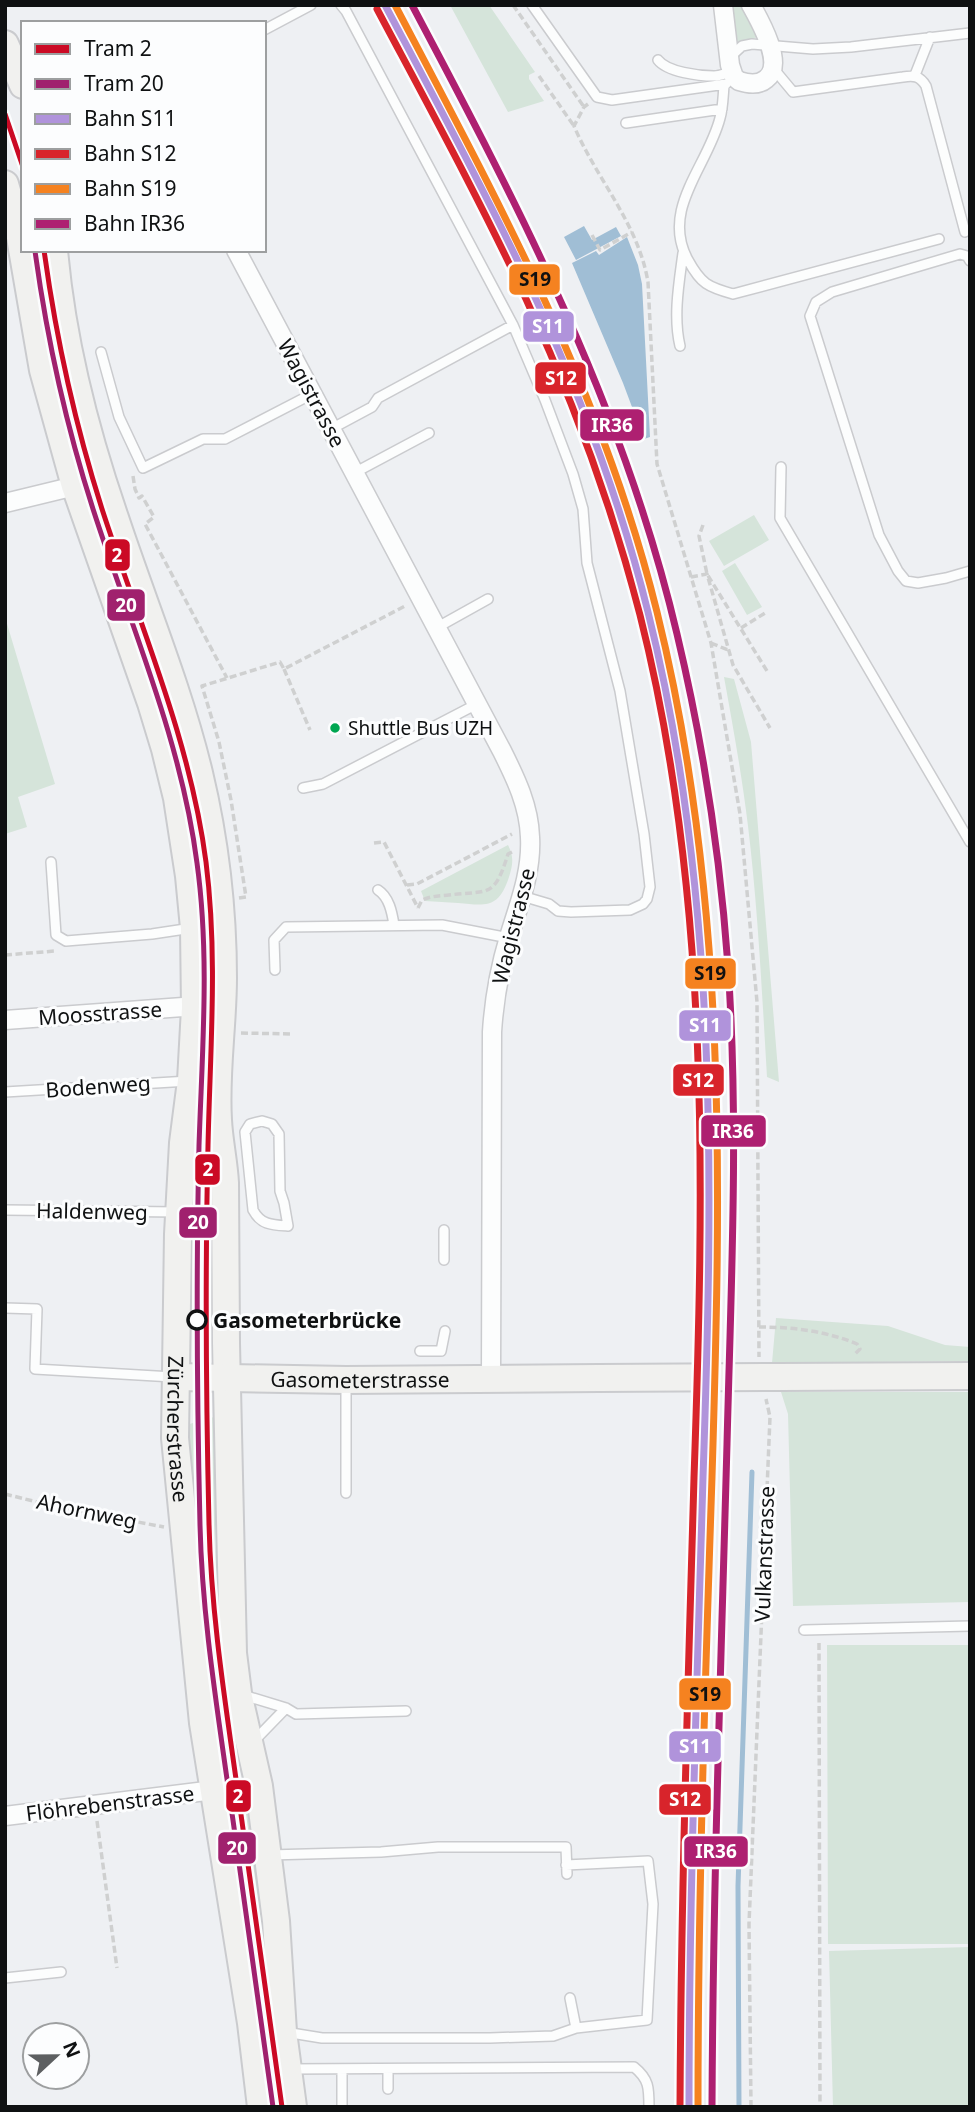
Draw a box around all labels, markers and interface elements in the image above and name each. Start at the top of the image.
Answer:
legend [21,21,266,252]
text: Tram 2 [84,34,152,62]
text: Tram 20 [84,69,164,97]
text: Bahn S11 [84,104,176,132]
text: Bahn S12 [84,139,176,167]
text: Bahn S19 [84,174,176,202]
text: Bahn IR36 [84,209,185,237]
line badge: S19 [508,263,561,296]
text: S19 [519,266,551,292]
line badge: S11 [522,310,575,343]
text: S11 [532,313,564,339]
street label: Wagistrasse [272,334,352,452]
line badge: S12 [534,361,587,395]
text: S12 [545,365,577,391]
line badge: IR36 [579,408,645,442]
text: IR36 [591,412,633,438]
line badge: 2 [104,538,131,572]
text: 2 [112,542,123,568]
line badge: 20 [106,588,146,622]
text: 20 [115,592,137,618]
place label: Shuttle Bus UZH [348,715,493,741]
marker: Shuttle Bus UZH [328,721,342,735]
street label: Wagistrasse [485,865,541,987]
line badge: S19 [684,957,737,990]
text: S19 [694,960,726,986]
street label: Moosstrasse [37,995,163,1031]
line badge: S11 [678,1009,732,1042]
text: S11 [689,1012,721,1038]
line badge: S12 [672,1063,725,1097]
text: S12 [682,1067,714,1093]
street label: Bodenweg [44,1068,152,1104]
line badge: IR36 [700,1114,767,1148]
text: IR36 [712,1118,754,1144]
line badge: 2 [194,1153,221,1186]
text: 2 [203,1156,214,1182]
street label: Haldenweg [36,1196,148,1226]
line badge: 20 [178,1206,218,1239]
text: 20 [187,1209,209,1235]
place label: Gasometerbrücke [213,1306,401,1334]
marker: Gasometerbrücke [187,1310,207,1330]
street label: Zürcherstrasse [161,1356,195,1504]
street label: Gasometerstrasse [270,1365,450,1394]
street label: Vulkanstrasse [748,1485,780,1623]
street label: Ahornweg [34,1487,140,1535]
line badge: S19 [678,1677,732,1711]
text: S19 [689,1681,721,1707]
line badge: S11 [668,1730,722,1763]
text: S11 [679,1733,711,1759]
street label: Flöhrebenstrasse [24,1779,196,1827]
line badge: 2 [225,1779,252,1813]
text: 2 [233,1783,244,1809]
line badge: S12 [658,1783,712,1816]
text: S12 [669,1786,701,1812]
line badge: 20 [217,1831,257,1865]
text: 20 [226,1835,248,1861]
line badge: IR36 [683,1835,749,1868]
text: IR36 [695,1838,737,1864]
north arrow [21,2021,91,2091]
text: N [57,2038,87,2062]

